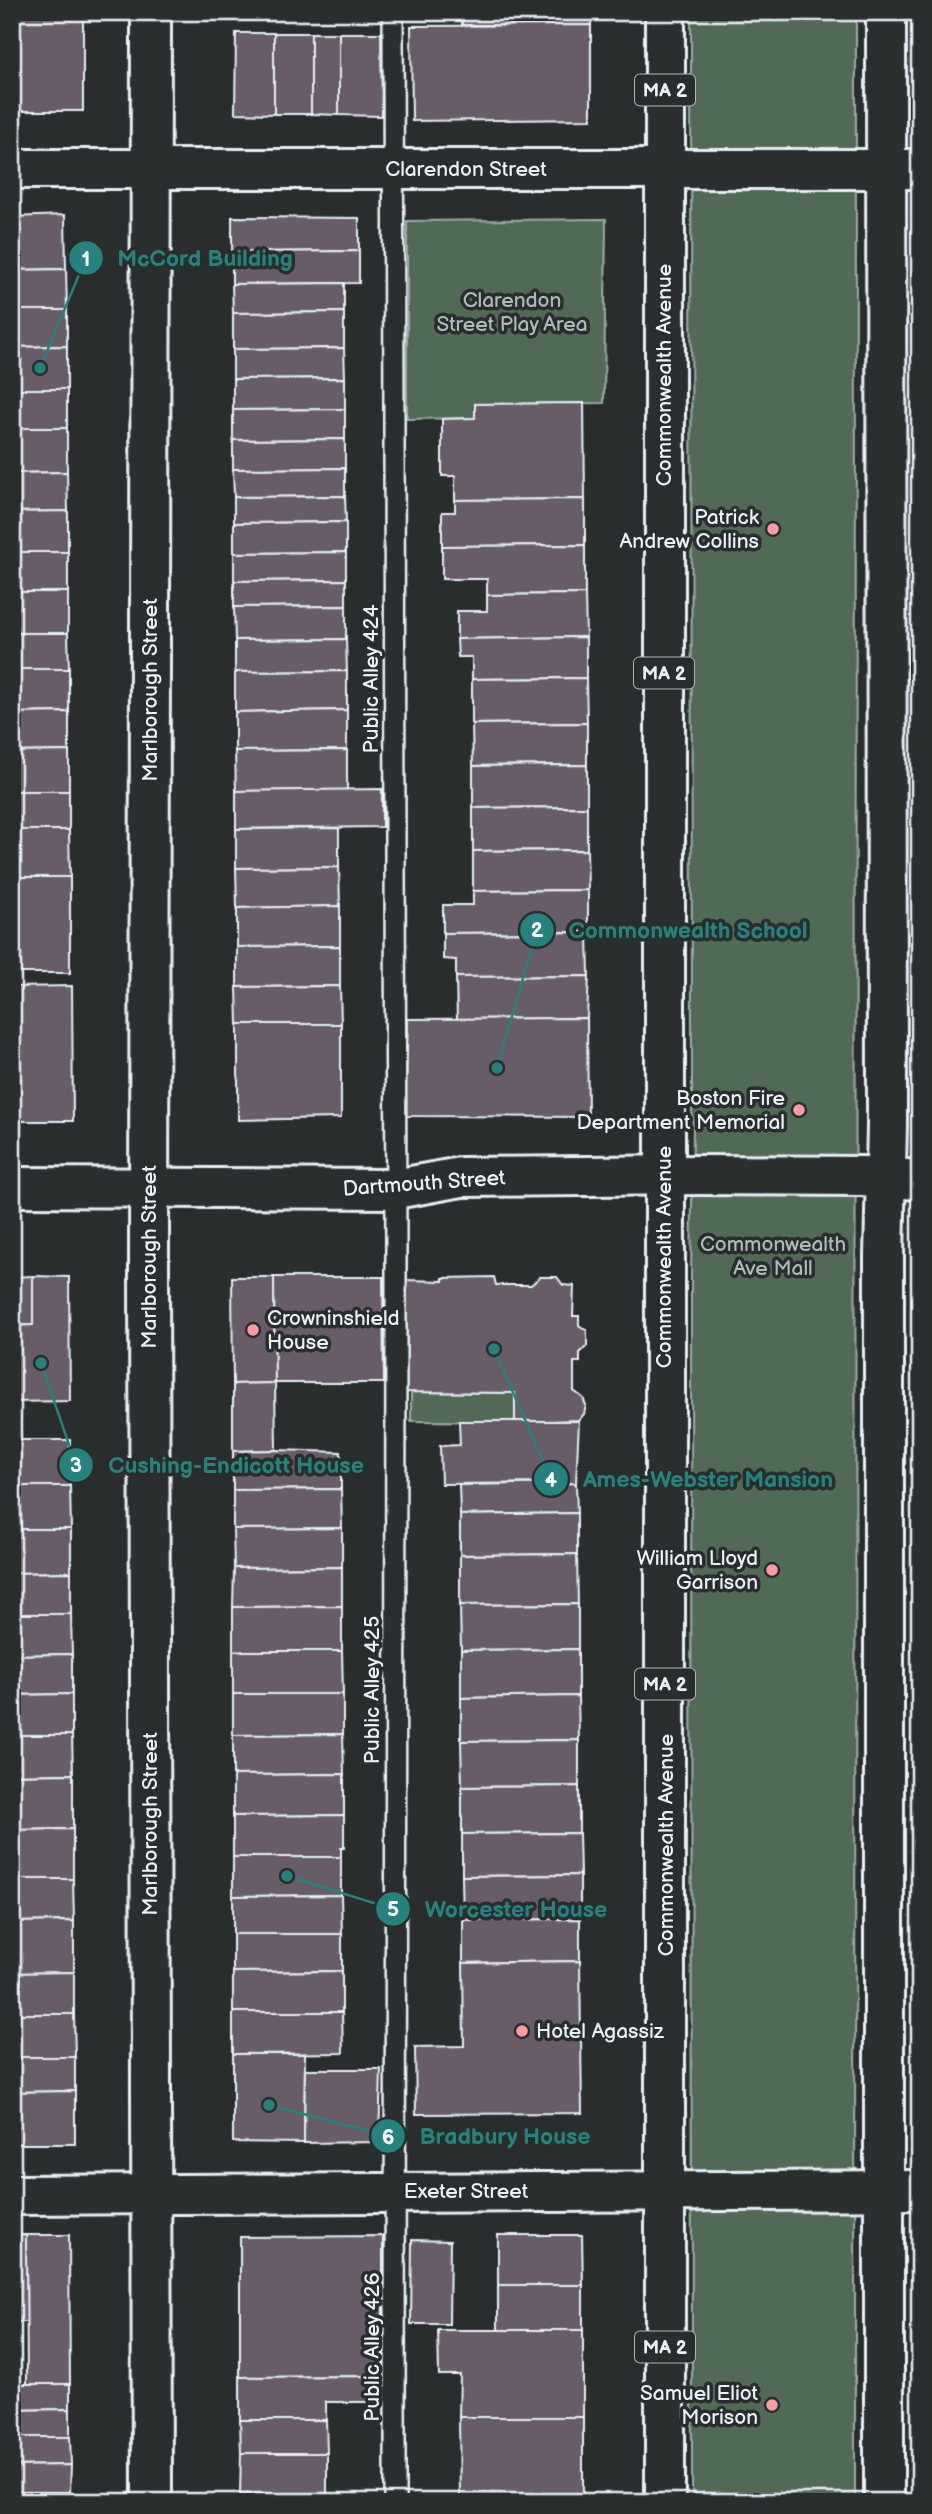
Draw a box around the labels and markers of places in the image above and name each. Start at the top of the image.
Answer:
callout: McCord Building [68,236,307,280]
place label: Patrick Andrew Collins [620,505,760,554]
marker: Patrick Andrew Collins [765,521,781,537]
callout: Commonwealth School [520,908,822,952]
place label: Boston Fire Department Memorial [576,1086,785,1135]
marker: Boston Fire Department Memorial [791,1102,807,1118]
place label: Crowninshield House [267,1306,400,1355]
marker: Crowninshield House [245,1322,261,1338]
callout: Cushing-Endicott House [59,1443,378,1487]
callout: Ames-Webster Mansion [534,1457,847,1501]
place label: William Lloyd Garrison [637,1546,758,1595]
marker: William Lloyd Garrison [764,1562,780,1578]
callout: Worcester House [376,1887,621,1931]
place label: Hotel Agassiz [536,2019,665,2044]
marker: Hotel Agassiz [514,2023,530,2039]
callout: Bradbury House [370,2114,605,2158]
place label: Samuel Eliot Morison [640,2381,759,2430]
marker: Samuel Eliot Morison [764,2397,780,2413]

